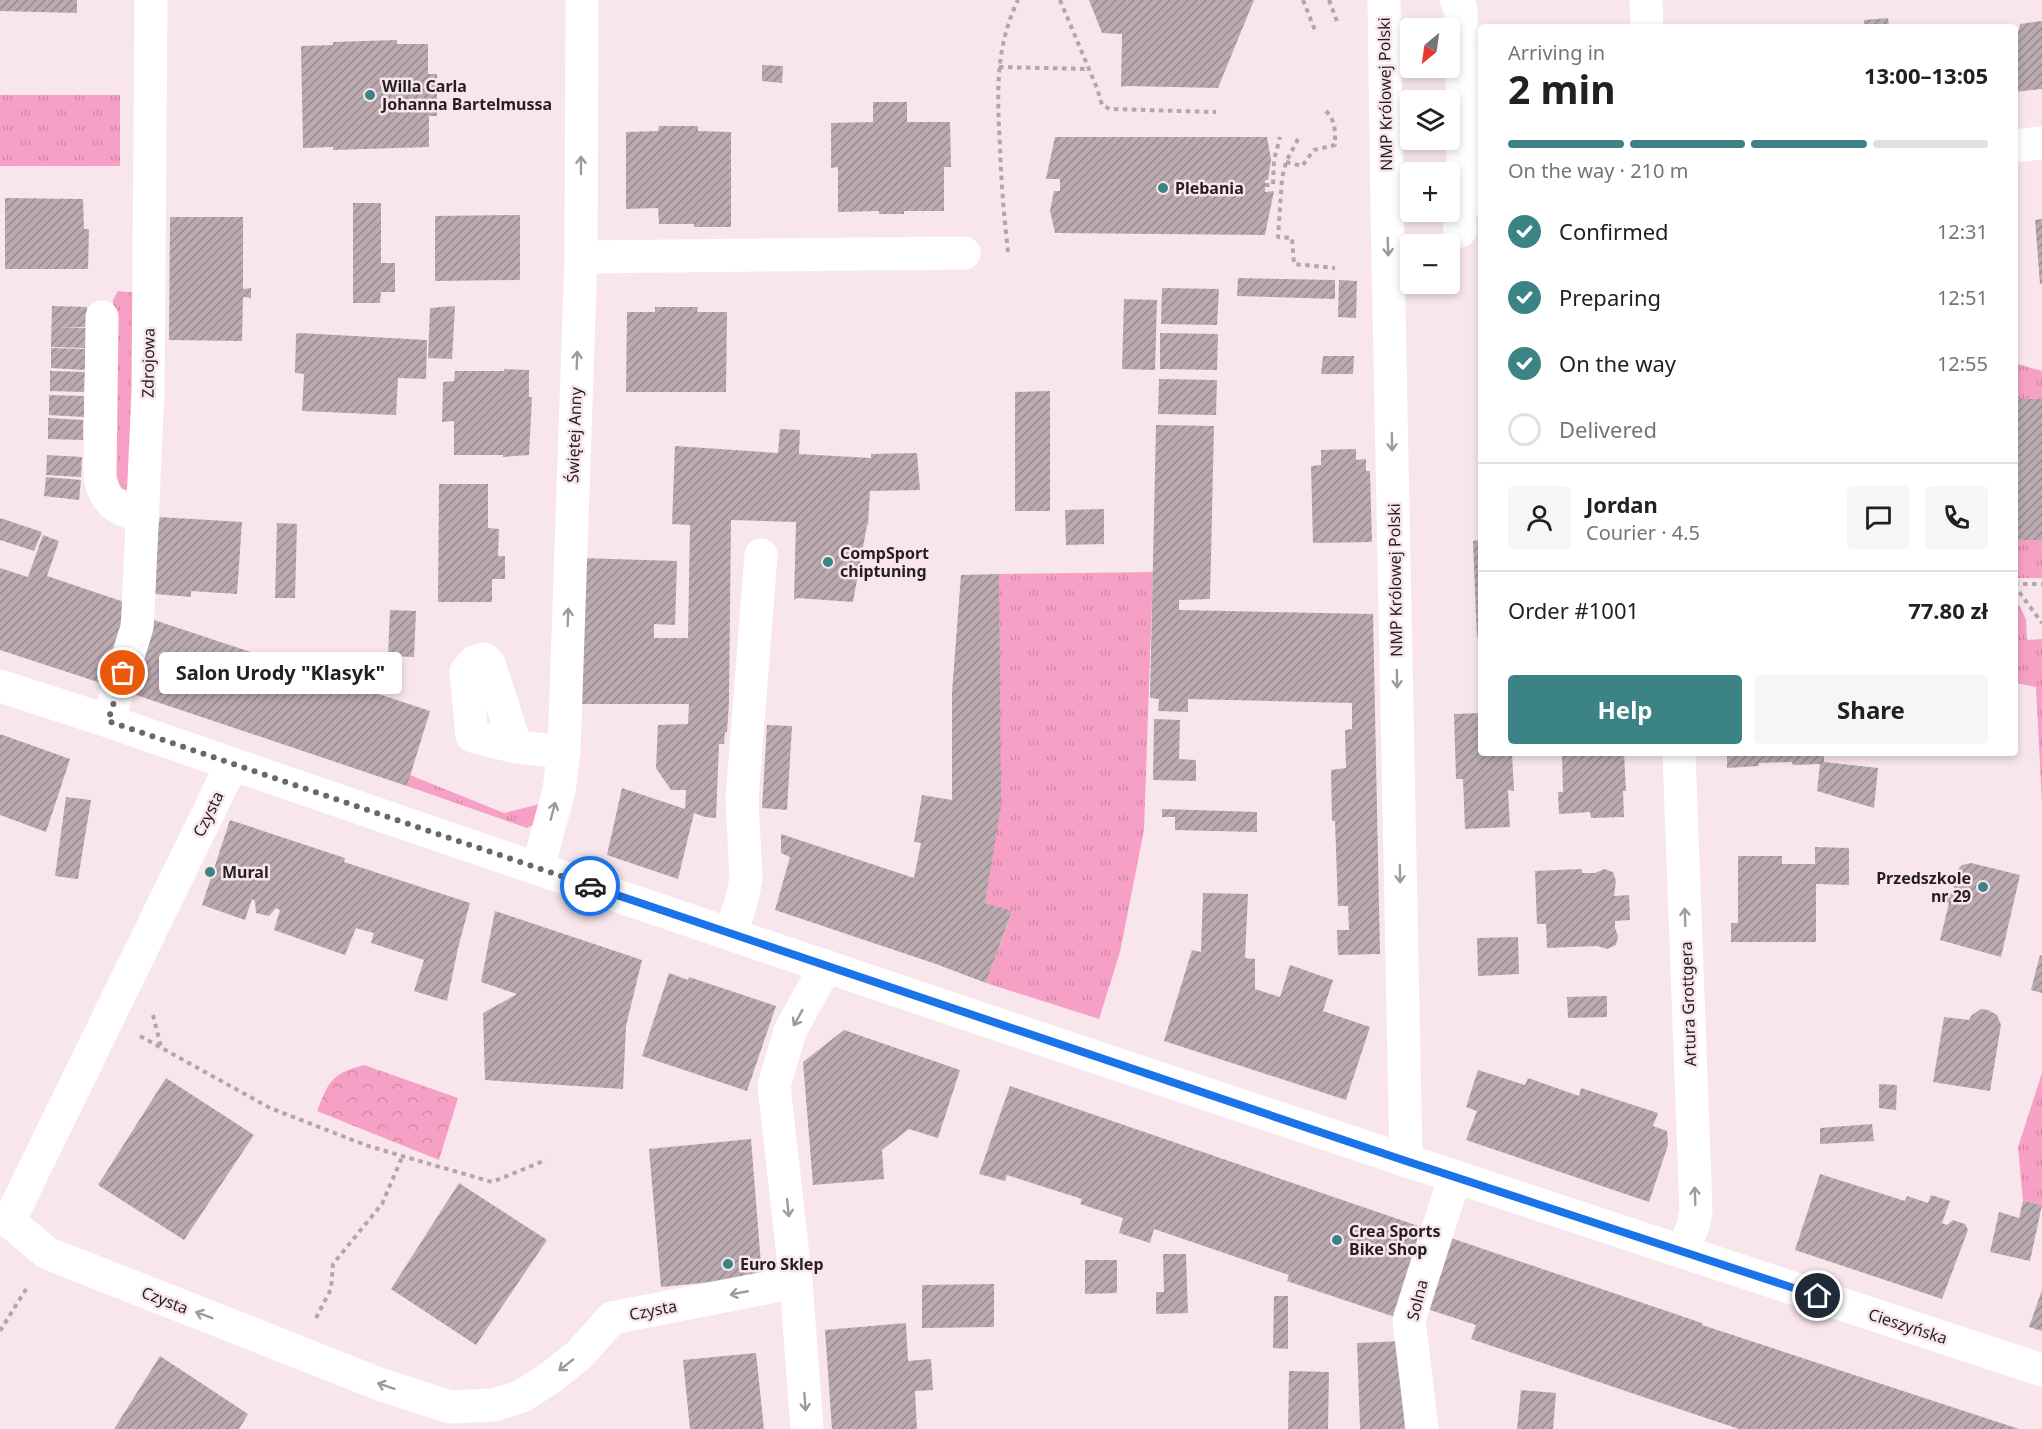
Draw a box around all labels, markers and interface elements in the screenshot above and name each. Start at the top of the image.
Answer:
street label: NMP Królowej Polski [1373,17,1397,171]
north arrow [1400,18,1460,78]
map controls [1400,18,1460,294]
text: Arriving in [1508,39,1605,66]
text: 13:00–13:05 [1864,60,1988,90]
text: 2 min [1508,62,1615,115]
place label: Willa Carla Johanna Bartelmussa [380,75,552,115]
marker: Willa Carla Johanna Bartelmussa [363,88,377,102]
button: layers [1400,90,1460,150]
one-way arrow [575,155,587,175]
text: On the way · 210 m [1508,157,1688,184]
button: + [1400,162,1460,222]
place label: Plebania [1175,177,1244,199]
marker: Plebania [1156,181,1170,195]
icon: check [1508,215,1541,248]
text: Confirmed [1559,216,1669,246]
text: 12:31 [1937,218,1988,245]
button: − [1400,234,1460,294]
one-way arrow [1382,237,1394,257]
icon: check [1508,281,1541,314]
text: Preparing [1559,282,1661,312]
text: 12:51 [1937,284,1988,311]
street label: Zdrojowa [136,328,160,398]
icon: check [1508,347,1541,380]
text: On the way [1559,348,1676,378]
one-way arrow [571,350,583,370]
text: 12:55 [1937,350,1988,377]
street label: Świętej Anny [561,386,587,483]
text: Delivered [1559,414,1657,444]
one-way arrow [1386,432,1398,452]
button: person [1508,486,1571,549]
button: chat [1847,486,1910,549]
button: phone [1925,486,1988,549]
text: Jordan [1586,489,1658,519]
street label: NMP Królowej Polski [1383,503,1407,657]
text: Courier · 4.5 [1586,519,1700,546]
place label: CompSport chiptuning [840,542,929,582]
marker: CompSport chiptuning [821,555,835,569]
text: Order #1001 [1508,595,1639,625]
text: 77.80 zł [1908,595,1988,625]
one-way arrow [563,608,574,628]
pin [97,647,148,698]
callout: Salon Urody "Klasyk" [159,652,402,694]
icon: bag [106,656,139,689]
text: Salon Urody "Klasyk" [176,659,385,686]
one-way arrow [1391,669,1402,689]
button: Help [1508,675,1742,744]
button: Share [1754,675,1988,744]
street label: Czysta [188,788,228,840]
one-way arrow [548,802,560,821]
courier [560,856,620,916]
place label: Mural [222,861,269,883]
one-way arrow [1395,864,1406,884]
marker: Mural [203,865,217,879]
place label: Przedszkole nr 29 [1876,867,1971,907]
icon: car [574,870,607,903]
marker: Przedszkole nr 29 [1976,880,1990,894]
one-way arrow [1680,908,1691,928]
street label: Artura Grottgera [1675,941,1701,1067]
one-way arrow [792,1008,803,1026]
one-way arrow [1690,1186,1701,1206]
one-way arrow [783,1197,794,1217]
place label: Crea Sports Bike Shop [1349,1220,1440,1260]
marker: Crea Sports Bike Shop [1330,1233,1344,1247]
place label: Euro Sklep [740,1253,824,1275]
marker: Euro Sklep [721,1257,735,1271]
pin [1792,1270,1843,1321]
street label: Solna [1401,1277,1433,1323]
icon: home [1801,1279,1834,1312]
street label: Czysta [139,1281,191,1319]
one-way arrow [729,1288,749,1299]
street label: Czysta [627,1295,679,1325]
street label: Cieszyńska [1866,1303,1950,1349]
one-way arrow [196,1309,214,1320]
one-way arrow [559,1358,575,1371]
one-way arrow [377,1380,396,1391]
one-way arrow [799,1391,810,1411]

